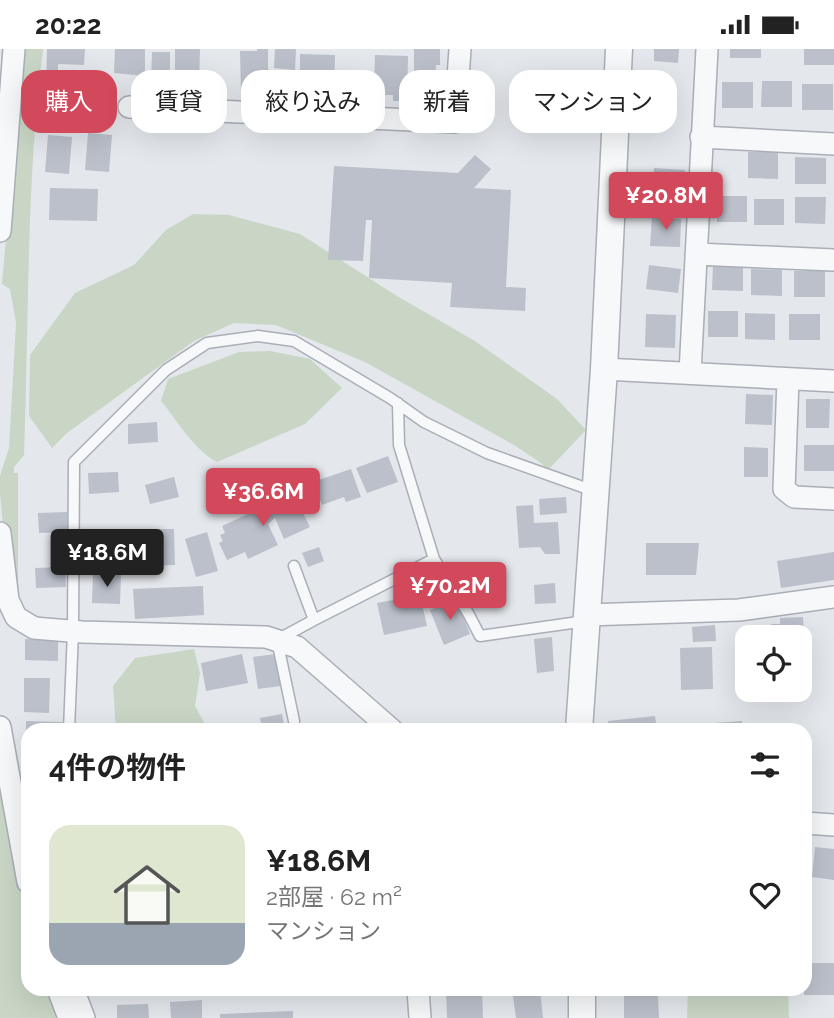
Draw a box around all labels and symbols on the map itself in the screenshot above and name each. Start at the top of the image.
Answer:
pin: ¥20.8M [609,173,723,232]
pin: ¥36.6M [206,469,320,528]
pin: ¥18.6M [50,529,164,589]
pin: ¥70.2M [393,563,507,622]

